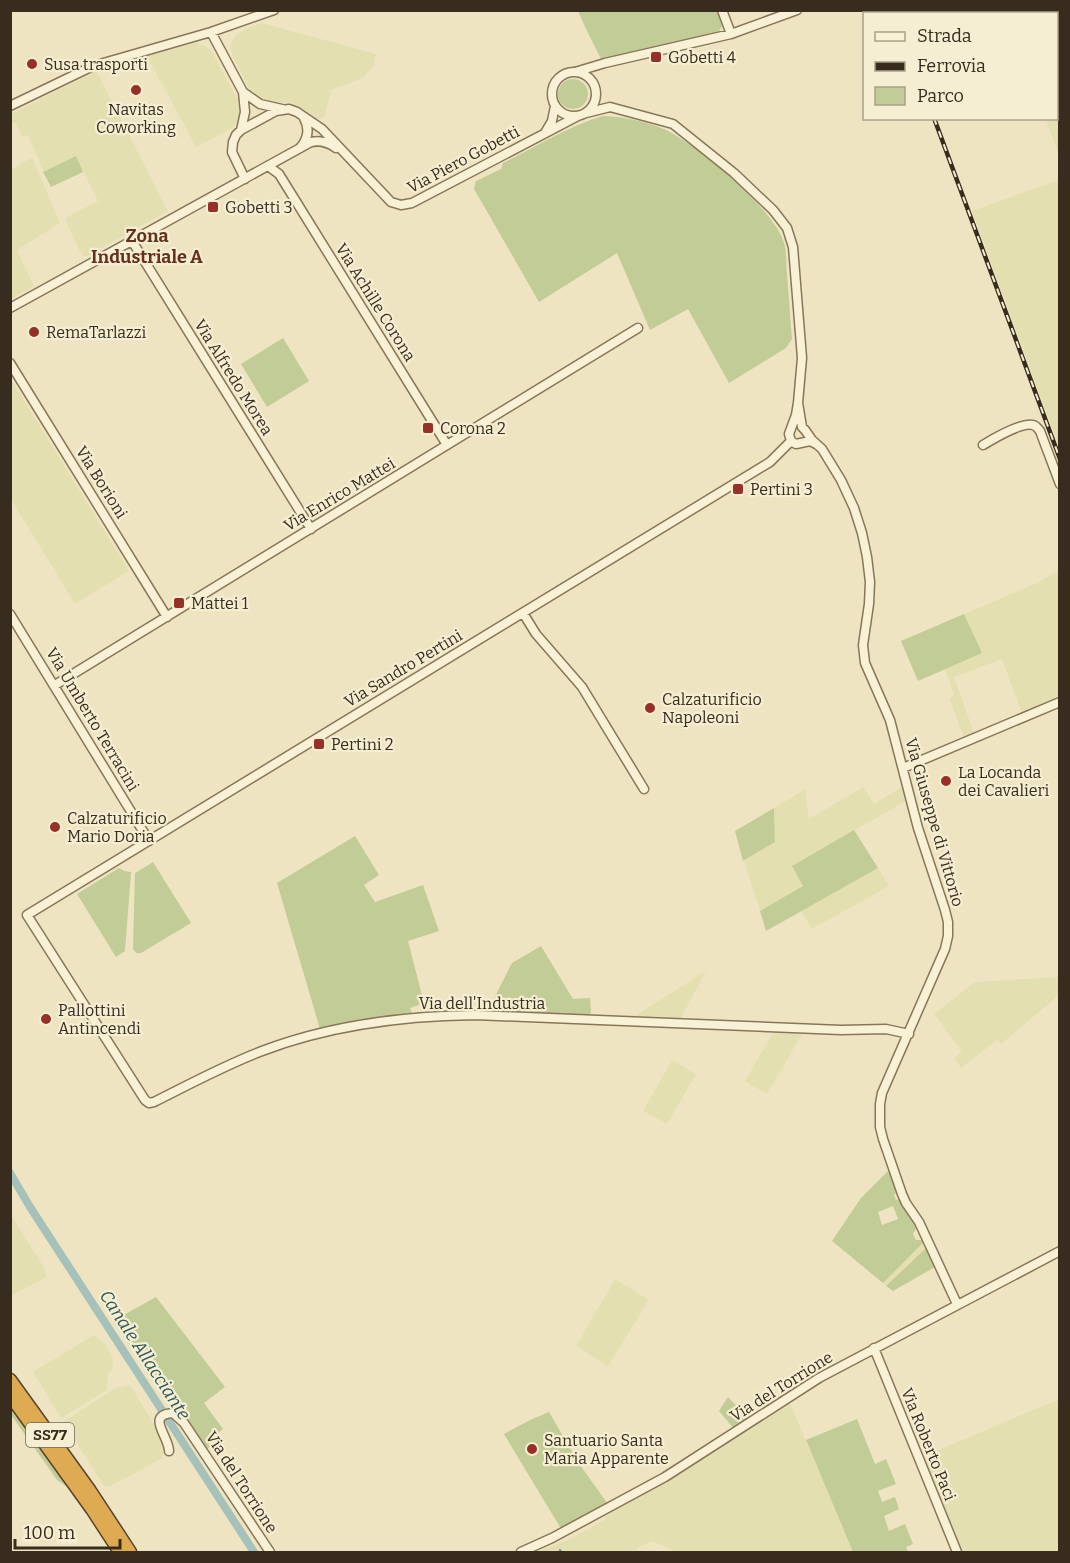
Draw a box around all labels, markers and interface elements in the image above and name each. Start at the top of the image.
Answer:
legend [863,12,1058,120]
text: Strada [917,25,972,47]
place label: Gobetti 4 [668,48,737,67]
marker: Gobetti 4 [649,50,663,64]
place label: Susa trasporti [44,55,148,74]
text: Ferrovia [917,55,986,77]
marker: Susa trasporti [25,57,39,71]
marker: Navitas Coworking [129,83,143,97]
text: Parco [917,85,964,107]
place label: Navitas Coworking [96,100,176,137]
street label: Via Piero Gobetti [404,122,523,197]
place label: Gobetti 3 [225,198,293,217]
marker: Gobetti 3 [206,200,220,214]
district label: Zona Industriale A [91,225,203,268]
street label: Via Achille Corona [332,240,420,365]
street label: Via Alfredo Morea [190,316,277,439]
place label: RemaTarlazzi [46,323,146,342]
marker: RemaTarlazzi [27,325,41,339]
place label: Corona 2 [440,419,506,438]
marker: Corona 2 [421,421,435,435]
street label: Via Borioni [72,442,131,522]
street label: Via Enrico Mattei [280,454,398,535]
place label: Pertini 3 [750,480,813,499]
marker: Pertini 3 [731,482,745,496]
place label: Mattei 1 [191,594,249,613]
marker: Mattei 1 [172,596,186,610]
street label: Via Sandro Pertini [341,626,466,711]
street label: Via Umberto Terracini [42,644,143,795]
place label: Calzaturificio Napoleoni [662,690,762,727]
marker: Calzaturificio Napoleoni [643,701,657,715]
place label: Pertini 2 [331,735,393,754]
street label: Via Giuseppe di Vittorio [901,736,968,909]
marker: Pertini 2 [312,737,326,751]
place label: La Locanda dei Cavalieri [958,763,1049,800]
marker: La Locanda dei Cavalieri [939,774,953,788]
place label: Calzaturificio Mario Doria [67,809,167,846]
marker: Calzaturificio Mario Doria [48,820,62,834]
street label: Via dell'Industria [419,994,545,1013]
place label: Pallottini Antincendi [58,1001,141,1038]
marker: Pallottini Antincendi [39,1012,53,1026]
water label: Canale Allacciante [95,1286,195,1424]
street label: Via del Torrione [727,1347,836,1426]
street label: Via Roberto Paci [897,1385,960,1504]
road number: SS77 [26,1423,74,1447]
street label: Via del Torrione [202,1428,281,1537]
place label: Santuario Santa Maria Apparente [544,1431,669,1468]
marker: Santuario Santa Maria Apparente [525,1442,539,1456]
scale bar [15,1512,120,1550]
text: 100 m [24,1522,75,1544]

